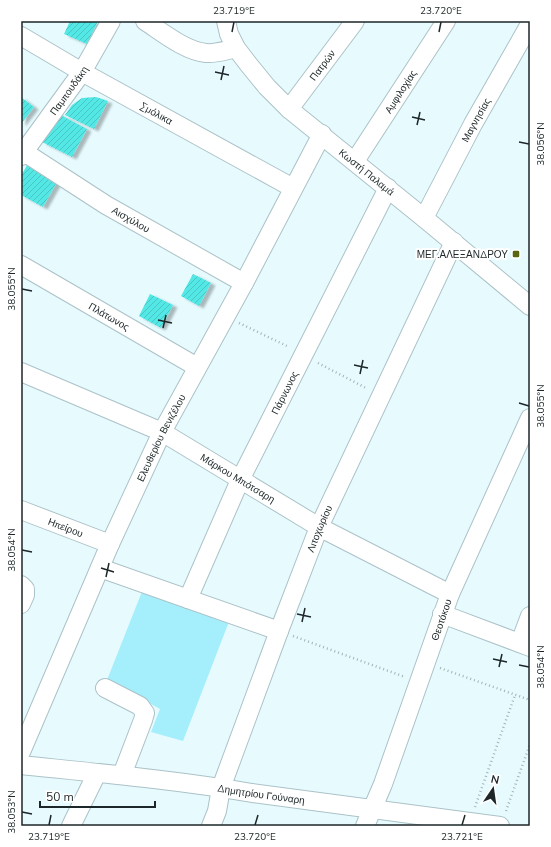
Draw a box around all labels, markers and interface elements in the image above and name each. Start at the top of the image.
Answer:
text: 23.719°E [213,4,255,18]
text: 23.720°E [420,4,462,18]
street label: Πατρών [307,47,339,84]
street label: Παμπουδάκη [47,64,92,118]
street label: Αμφιλοχίας [382,67,420,116]
street label: Μαγνησίας [459,95,495,145]
street label: Σμόλικα [137,99,175,129]
text: 38.056°N [534,122,548,166]
street label: Κωστή Παλαμά [335,146,397,199]
street label: Αισχύλου [109,204,152,236]
place label: ΜΕΓ.ΑΛΕΞΑΝΔΡΟΥ [417,248,508,262]
marker: ΜΕΓ.ΑΛΕΞΑΝΔΡΟΥ [511,249,521,259]
text: 38.055°N [5,267,19,311]
street label: Πλάτωνος [86,300,132,334]
street label: Πάρνωνος [268,369,302,417]
text: 38.055°N [534,384,548,428]
street label: Ελευθερίου Βενιζέλου [134,392,189,484]
street label: Μάρκου Μπότσαρη [197,451,277,507]
street label: Λιτοχωρίου [304,503,336,554]
street label: Ηπείρου [46,515,85,541]
text: 38.054°N [5,528,19,572]
street label: Θεοτόκου [428,597,456,643]
text: 38.054°N [534,645,548,689]
north arrow [473,769,513,809]
text: N [489,772,501,788]
street label: Δημητρίου Γούναρη [216,782,306,808]
scale bar [40,783,155,809]
text: 50 m [46,789,74,805]
text: 38.053°N [5,790,19,834]
text: 23.719°E [28,830,70,844]
text: 23.720°E [234,830,276,844]
text: 23.721°E [441,830,483,844]

